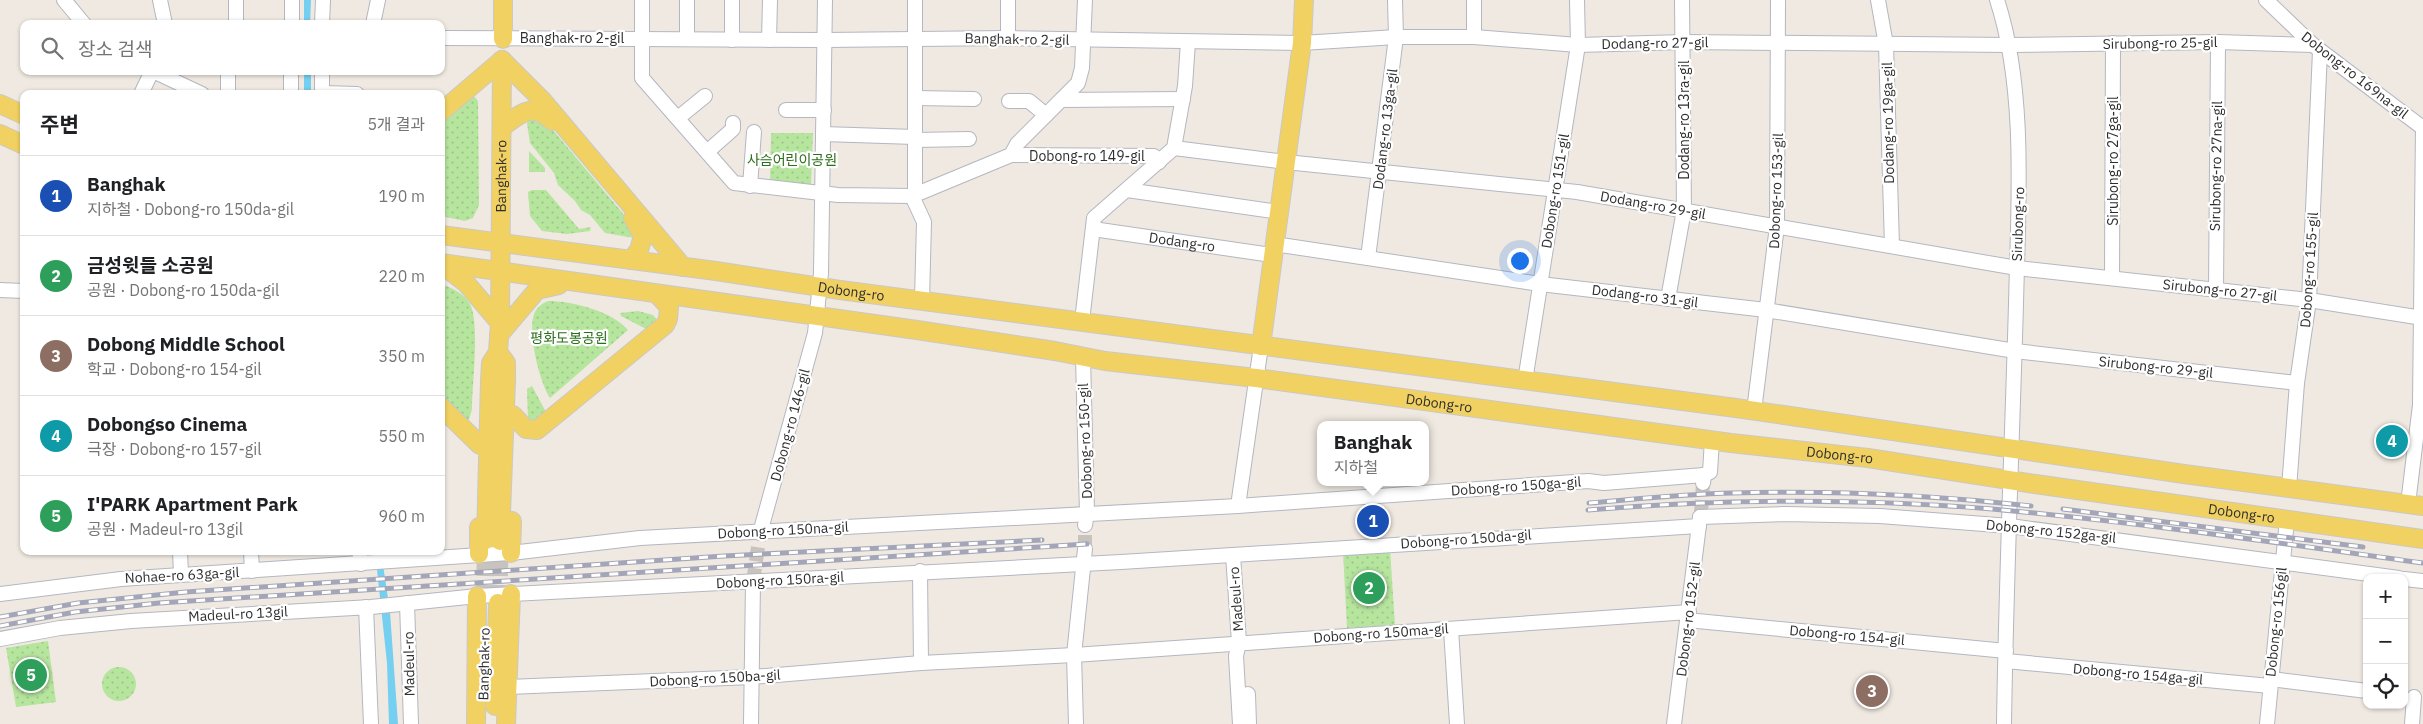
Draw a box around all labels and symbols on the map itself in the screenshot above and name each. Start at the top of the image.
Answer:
street label: Dobong-ro 169na-gil [2298,28,2412,123]
street label: Banghak-ro 2-gil [520,29,625,47]
street label: Banghak-ro 2-gil [965,29,1070,49]
street label: Dodang-ro 27-gil [1601,33,1709,53]
street label: Sirubong-ro 25-gil [2102,33,2218,53]
street label: Dodang-ro 13ra-gil [1675,60,1693,180]
street label: Dodang-ro 19ga-gil [1878,62,1898,184]
street label: Dodang-ro 13ga-gil [1369,67,1401,191]
street label: Sirubong-ro 27ga-gil [2104,96,2122,226]
street label: Sirubong-ro 27na-gil [2206,101,2226,231]
street label: Dobong-ro 151-gil [1537,132,1573,250]
street label: Dobong-ro 153-gil [1765,133,1787,249]
street label: Banghak-ro [492,140,510,213]
street label: Dobong-ro 149-gil [1029,147,1145,165]
park label: 사슴어린이공원 [747,151,837,169]
street label: Sirubong-ro [2008,186,2028,262]
street label: Dodang-ro 29-gil [1599,187,1707,223]
street label: Dobong-ro 155-gil [2296,211,2322,328]
street label: Dodang-ro [1148,228,1217,256]
your location [1507,248,1533,274]
street label: Sirubong-ro 27-gil [2162,275,2278,305]
street label: Dobong-ro [817,278,886,305]
street label: Dodang-ro 31-gil [1591,281,1699,311]
park label: 평화도봉공원 [530,329,608,347]
street label: Sirubong-ro 29-gil [2098,352,2214,382]
street label: Dobong-ro 146-gil [766,367,814,483]
street label: Dobong-ro 150-gil [1074,383,1096,499]
street label: Dobong-ro [1405,390,1474,417]
pin: 4 [2376,422,2408,460]
street label: Dobong-ro [1805,442,1875,468]
street label: Dobong-ro 150ga-gil [1450,472,1582,500]
street label: Dobong-ro [2207,500,2276,527]
pin: 1 [1357,502,1389,540]
street label: Dobong-ro 152ga-gil [1985,515,2117,547]
street label: Dobong-ro 150na-gil [717,518,849,542]
street label: Dobong-ro 150da-gil [1400,525,1532,553]
street label: Dobong-ro 152-gil [1672,560,1704,678]
street label: Nohae-ro 63ga-gil [124,563,240,587]
street label: Madeul-ro [1225,566,1247,632]
street label: Dobong-ro 156gil [2261,566,2291,678]
street label: Dobong-ro 150ra-gil [715,568,845,592]
pin: 2 [1353,569,1385,607]
street label: Madeul-ro 13gil [188,602,288,626]
street label: Dobong-ro 150ma-gil [1313,619,1449,647]
street label: Dobong-ro 154-gil [1789,621,1906,649]
street label: Banghak-ro [474,627,494,700]
street label: Madeul-ro [399,631,419,697]
pin: 5 [15,656,47,694]
street label: Dobong-ro 154ga-gil [2072,659,2204,689]
street label: Dobong-ro 150ba-gil [649,666,781,690]
pin: 3 [1856,672,1888,710]

